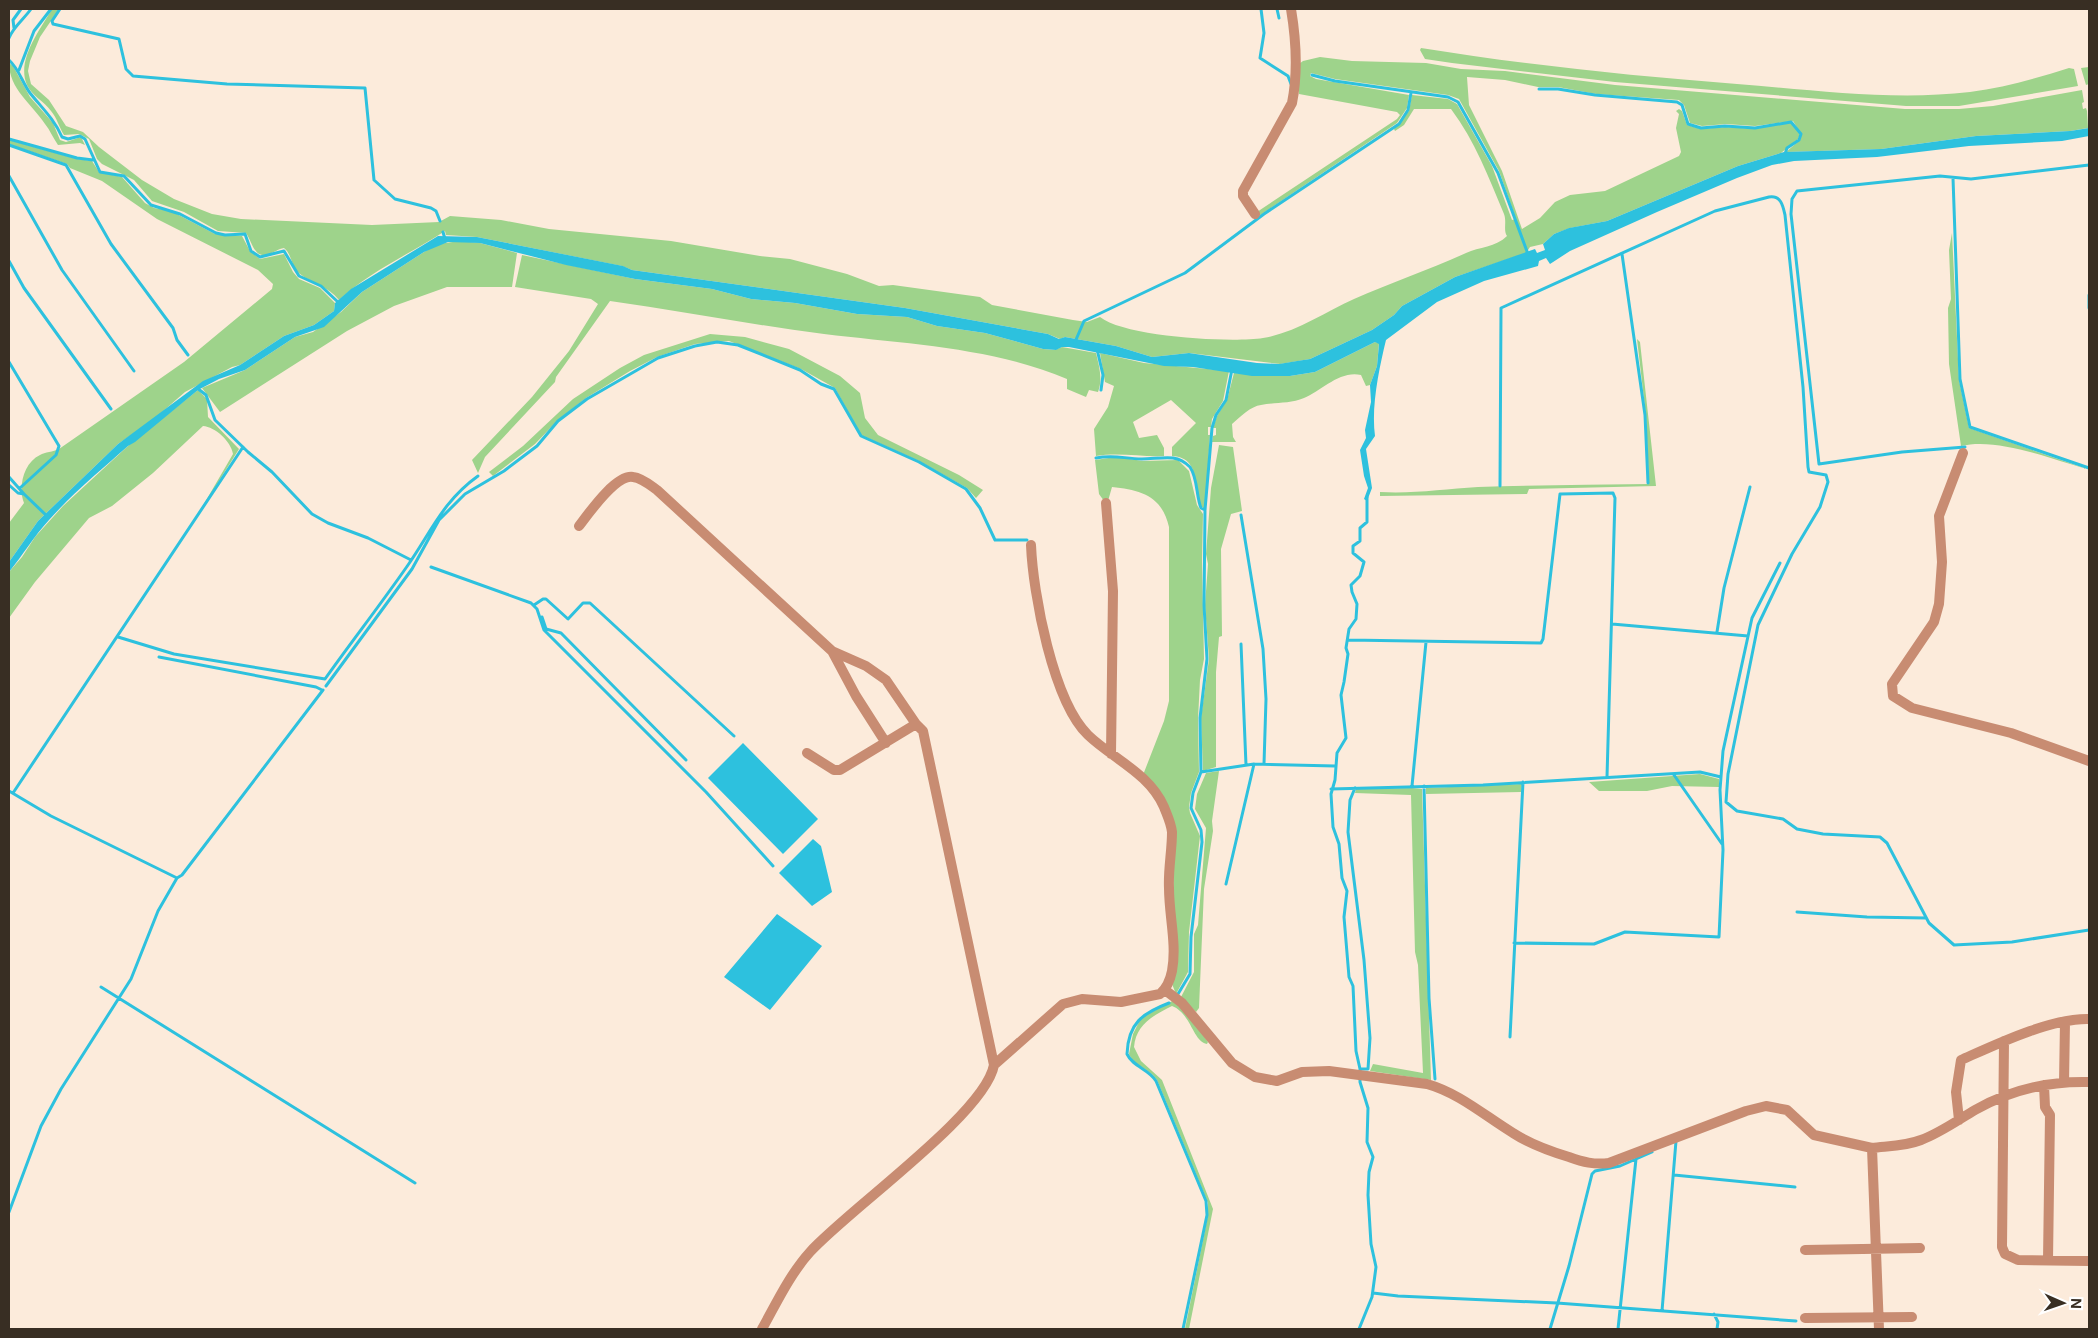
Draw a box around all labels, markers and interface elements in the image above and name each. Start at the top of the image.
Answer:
north arrow [2038,1278,2088,1328]
text: N [2068,1298,2085,1309]

